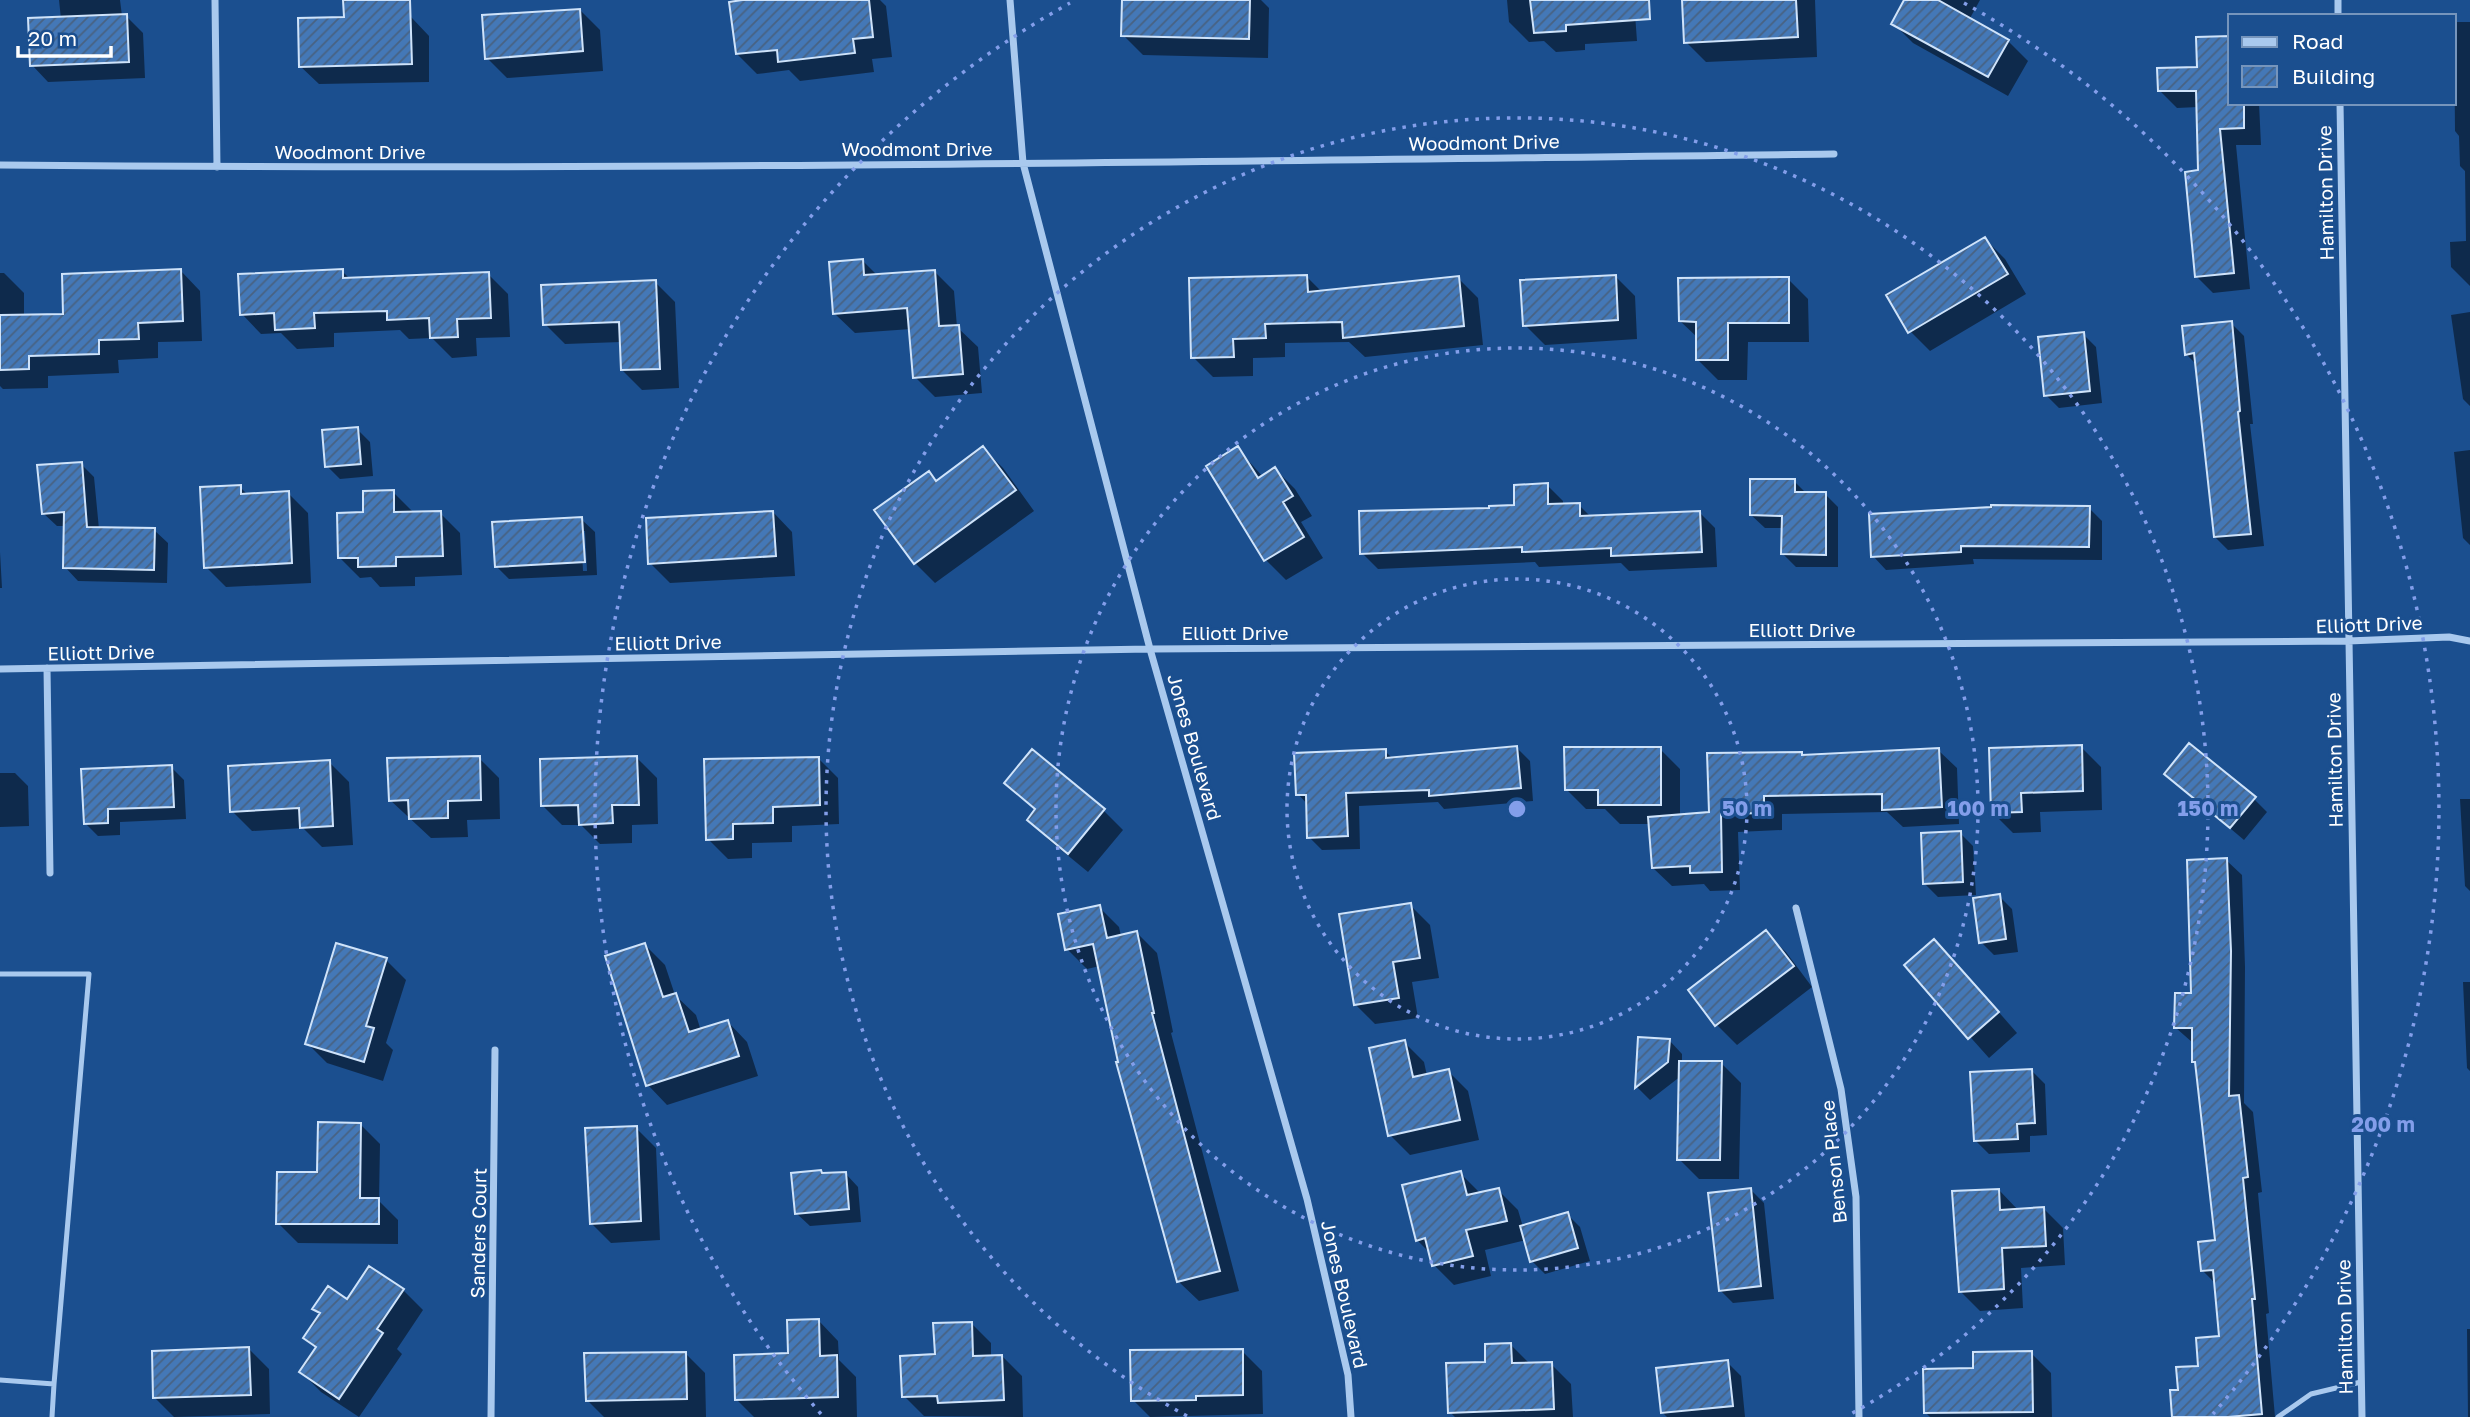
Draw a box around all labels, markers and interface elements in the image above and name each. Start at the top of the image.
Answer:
scale bar [18,14,110,58]
legend [2228,14,2456,105]
text: 20 m [28,25,77,51]
text: Road [2292,28,2343,54]
text: Building [2292,63,2375,89]
street label: Hamilton Drive [2312,125,2338,261]
street label: Woodmont Drive [1408,129,1560,155]
street label: Woodmont Drive [841,137,993,160]
street label: Woodmont Drive [274,140,426,163]
street label: Elliott Drive [2315,611,2423,637]
street label: Elliott Drive [1748,618,1856,641]
street label: Elliott Drive [1181,621,1289,644]
street label: Elliott Drive [614,630,722,654]
street label: Elliott Drive [47,640,155,664]
street label: Jones Boulevard [1163,671,1227,823]
street label: Hamilton Drive [2321,692,2347,828]
text: 50 m [1722,795,1772,821]
text: 100 m [1947,795,2009,821]
text: 150 m [2178,795,2238,821]
centre of rings [1505,797,1529,821]
street label: Benson Place [1815,1099,1851,1225]
text: 200 m [2351,1111,2415,1137]
street label: Sanders Court [465,1167,491,1299]
street label: Jones Boulevard [1317,1218,1373,1370]
street label: Hamilton Drive [2331,1259,2357,1395]

